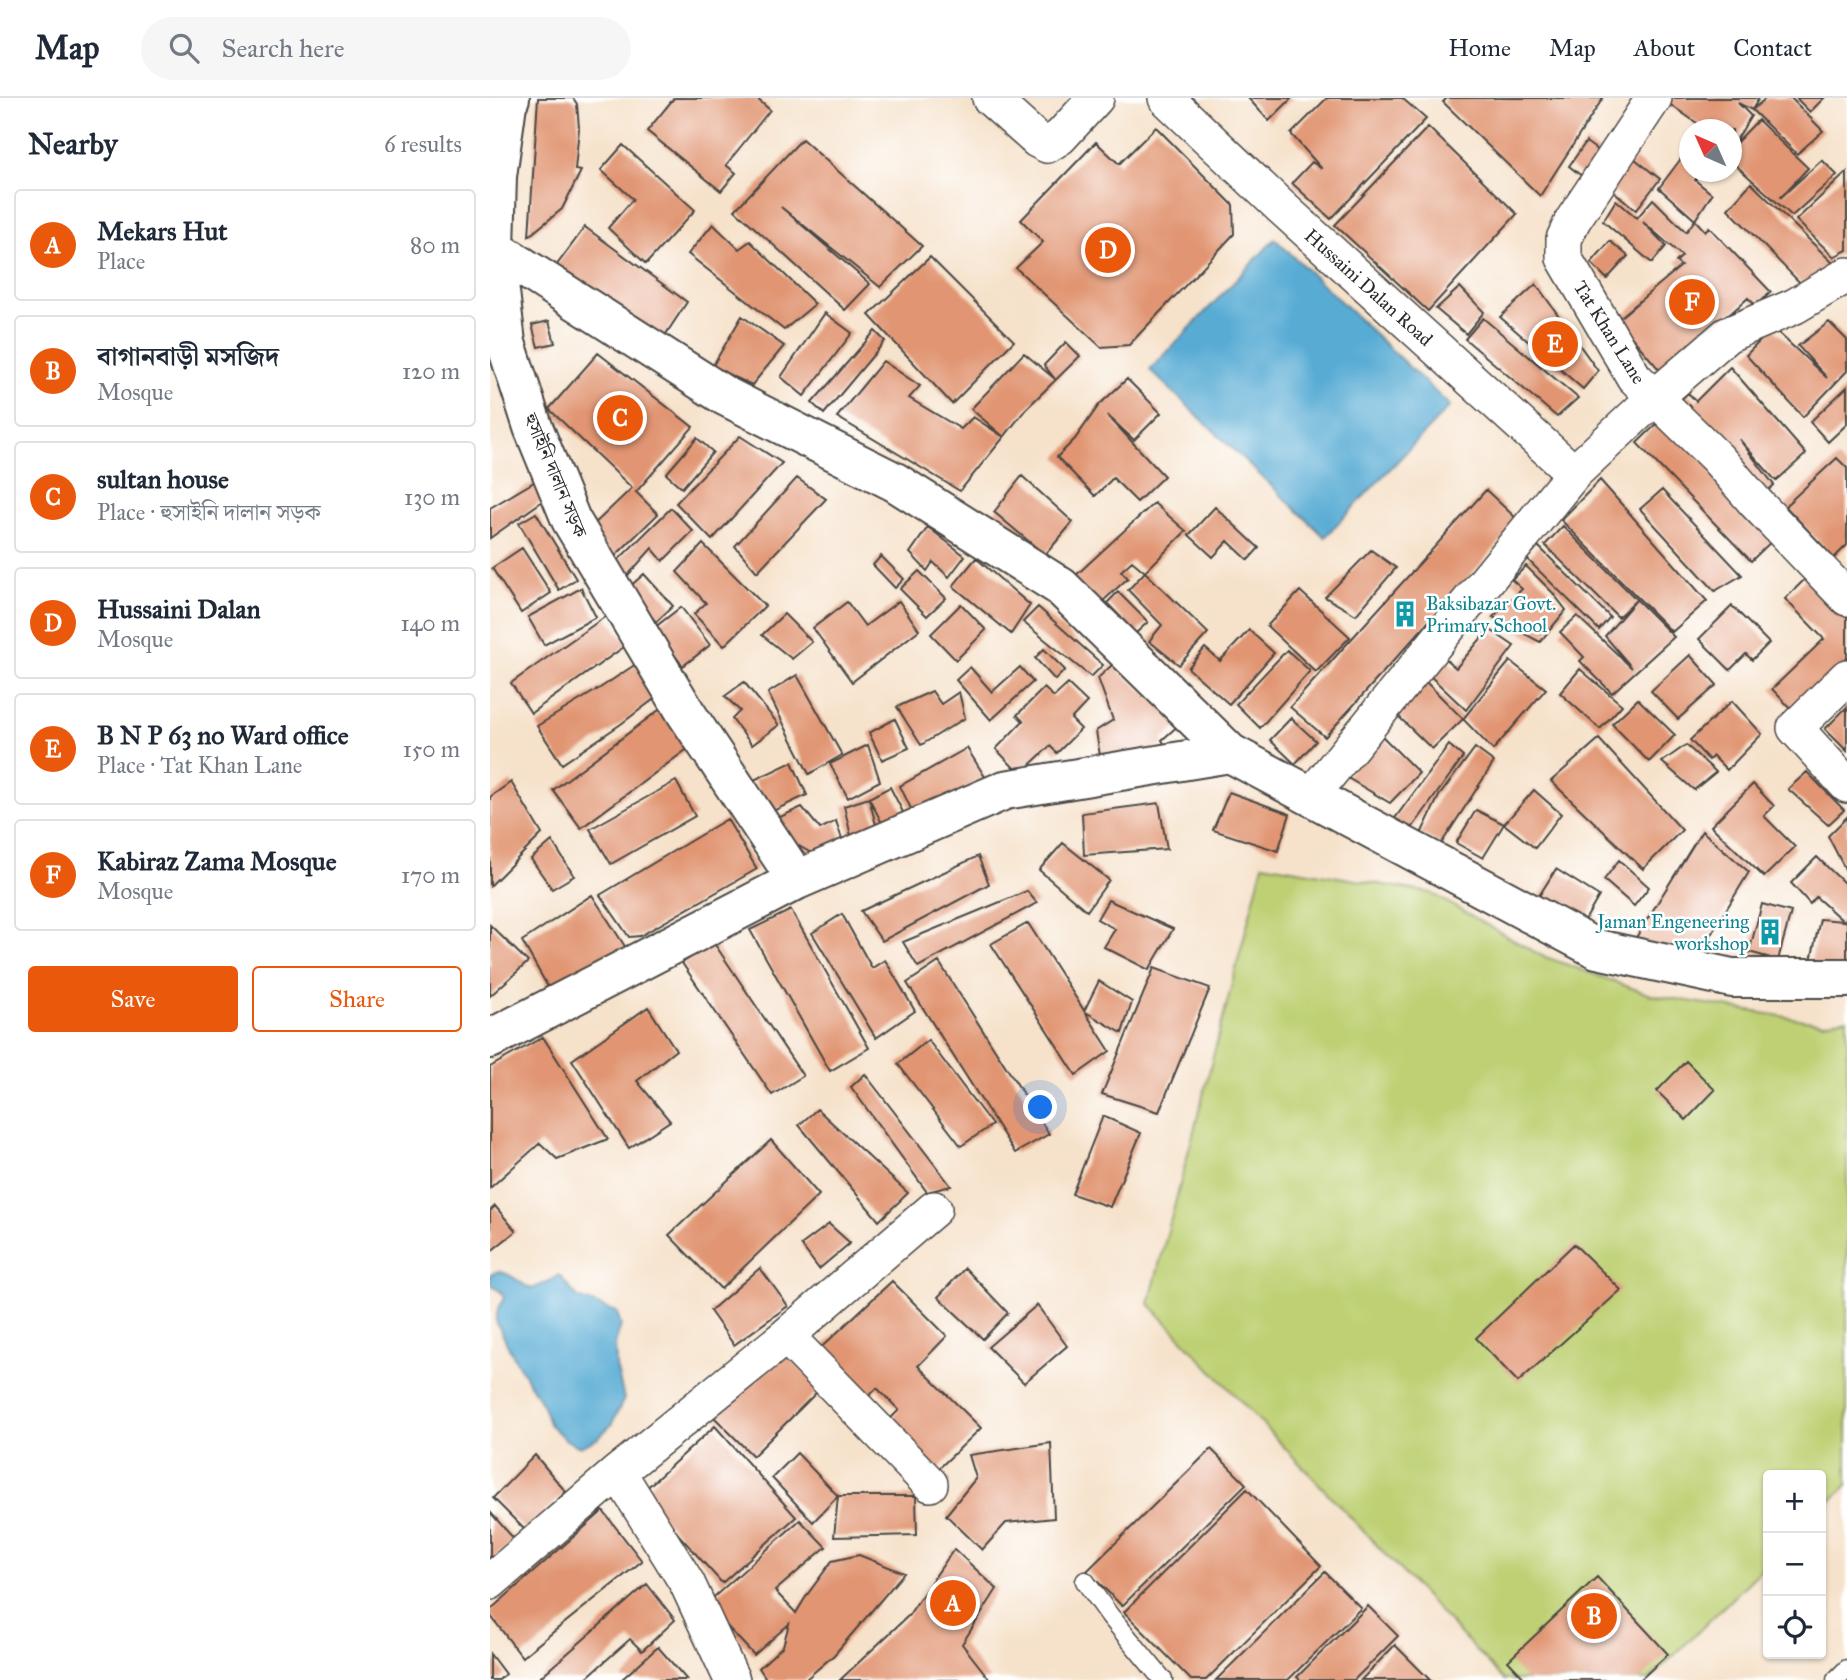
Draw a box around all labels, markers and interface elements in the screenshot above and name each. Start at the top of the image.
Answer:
search box [141,17,631,80]
text: Map [35,28,99,68]
icon: search [165,29,203,67]
text: Search here [221,32,345,64]
text: Home [1448,33,1511,63]
text: Map [1549,33,1596,63]
text: About [1634,33,1695,63]
text: Contact [1733,33,1812,63]
north arrow [1679,119,1742,182]
text: Nearby [28,126,118,162]
text: 6 results [384,130,462,158]
text: Mekars Hut [97,215,227,247]
pin: D [1085,224,1131,276]
street label: Hussaini Dalan Road [1300,224,1438,351]
text: A [45,231,61,259]
text: 80 m [410,231,460,259]
text: Place [97,247,145,275]
street label: Tat Khan Lane [1569,276,1650,388]
pin: F [1669,276,1715,328]
pin: E [1532,318,1578,370]
text: বাগানবাড়ী মসজিদ [97,340,279,372]
text: B [45,357,61,385]
text: 120 m [402,357,460,385]
text: Mosque [97,378,173,406]
pin: C [597,392,643,444]
street label: হুসাইনি দালান সড়ক [519,409,592,541]
text: sultan house [97,463,229,495]
text: C [45,483,61,511]
text: 130 m [404,483,460,511]
text: Place · হুসাইনি দালান সড়ক [97,498,321,526]
place label: Baksibazar Govt. Primary School [1426,592,1556,637]
text: Hussaini Dalan [97,593,261,625]
building icon: Baksibazar Govt. Primary School [1390,599,1420,629]
text: D [44,609,62,637]
text: 140 m [400,609,460,637]
text: Mosque [97,625,173,653]
text: B N P 63 no Ward office [97,719,349,751]
text: E [45,735,61,763]
text: 150 m [403,735,460,763]
text: Place · Tat Khan Lane [97,751,302,779]
text: Kabiraz Zama Mosque [97,845,337,877]
text: F [45,861,61,889]
text: 170 m [401,861,460,889]
text: Mosque [97,877,173,905]
place label: Jaman Engeneering workshop [1595,910,1749,955]
building icon: Jaman Engeneering workshop [1755,917,1785,947]
button: Save [28,966,238,1032]
button: Share [252,966,462,1032]
your location [1023,1090,1057,1124]
map controls [1763,1470,1826,1659]
button: + [1763,1470,1826,1533]
button: − [1763,1533,1826,1596]
pin: A [930,1577,976,1629]
pin: B [1571,1590,1617,1642]
button: locate [1763,1596,1826,1659]

